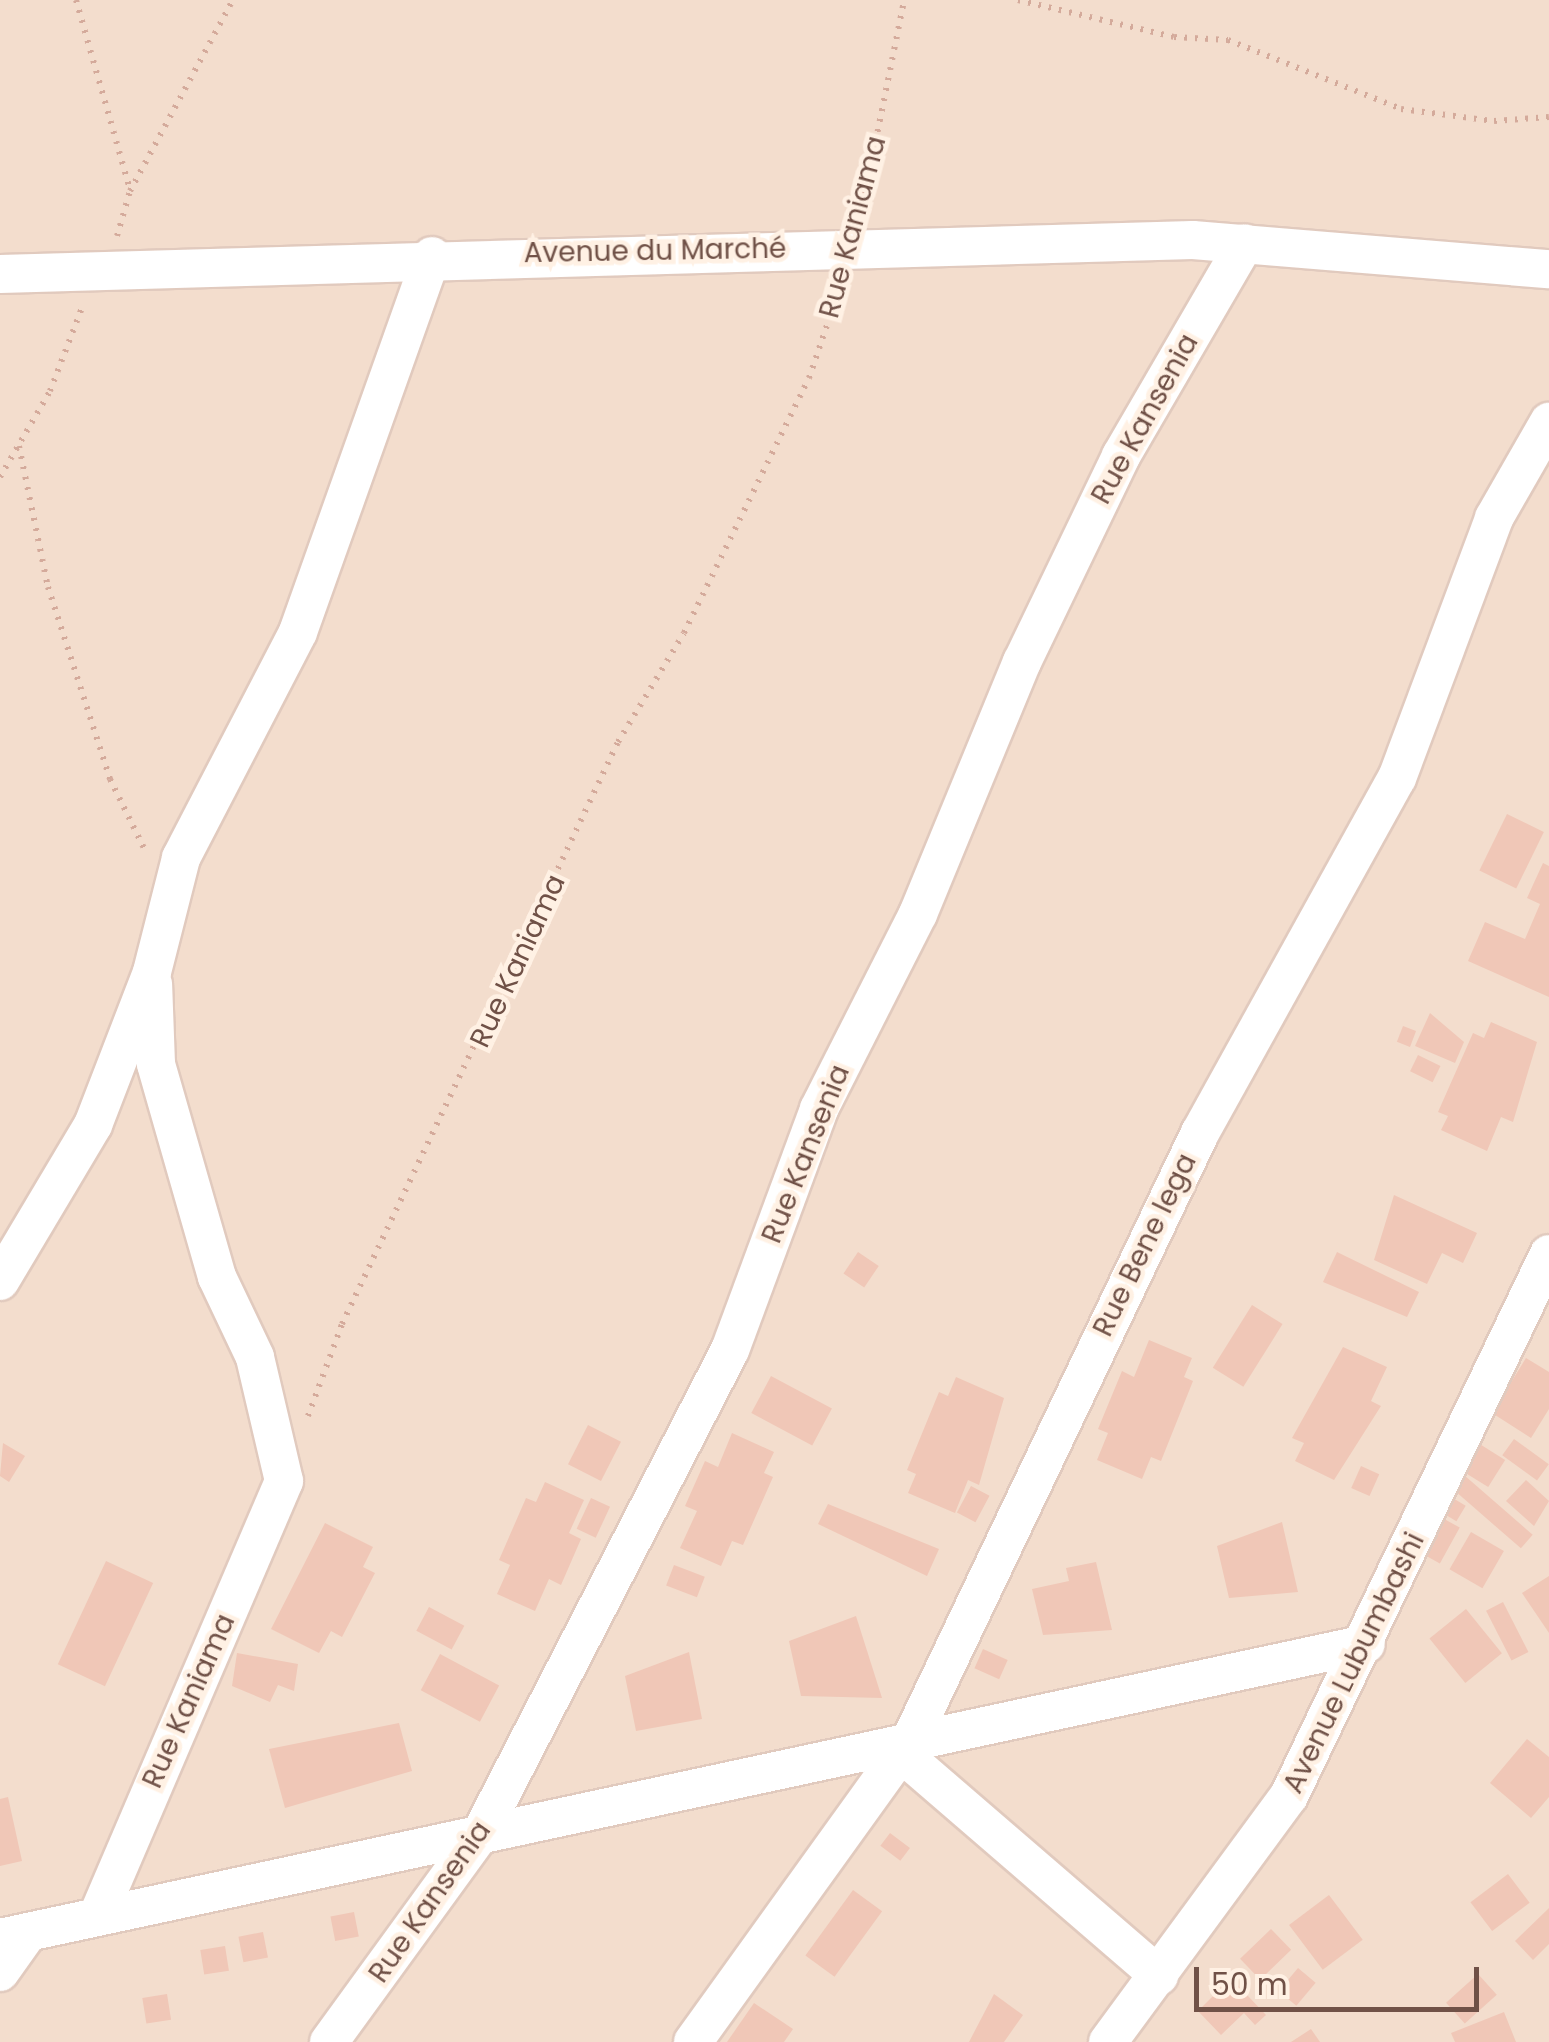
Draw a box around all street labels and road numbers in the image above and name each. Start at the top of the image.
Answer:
street label: Rue Kaniama [813,132,893,322]
street label: Avenue du Marché [523,232,787,270]
street label: Rue Kansenia [1084,328,1206,510]
street label: Rue Kaniama [463,869,573,1053]
street label: Rue Kansenia [755,1060,857,1248]
street label: Rue Bene lega [1086,1148,1204,1342]
street label: Avenue Lubumbashi [1276,1527,1432,1799]
street label: Rue Kaniama [136,1609,242,1793]
street label: Rue Kansenia [362,1815,498,1989]

